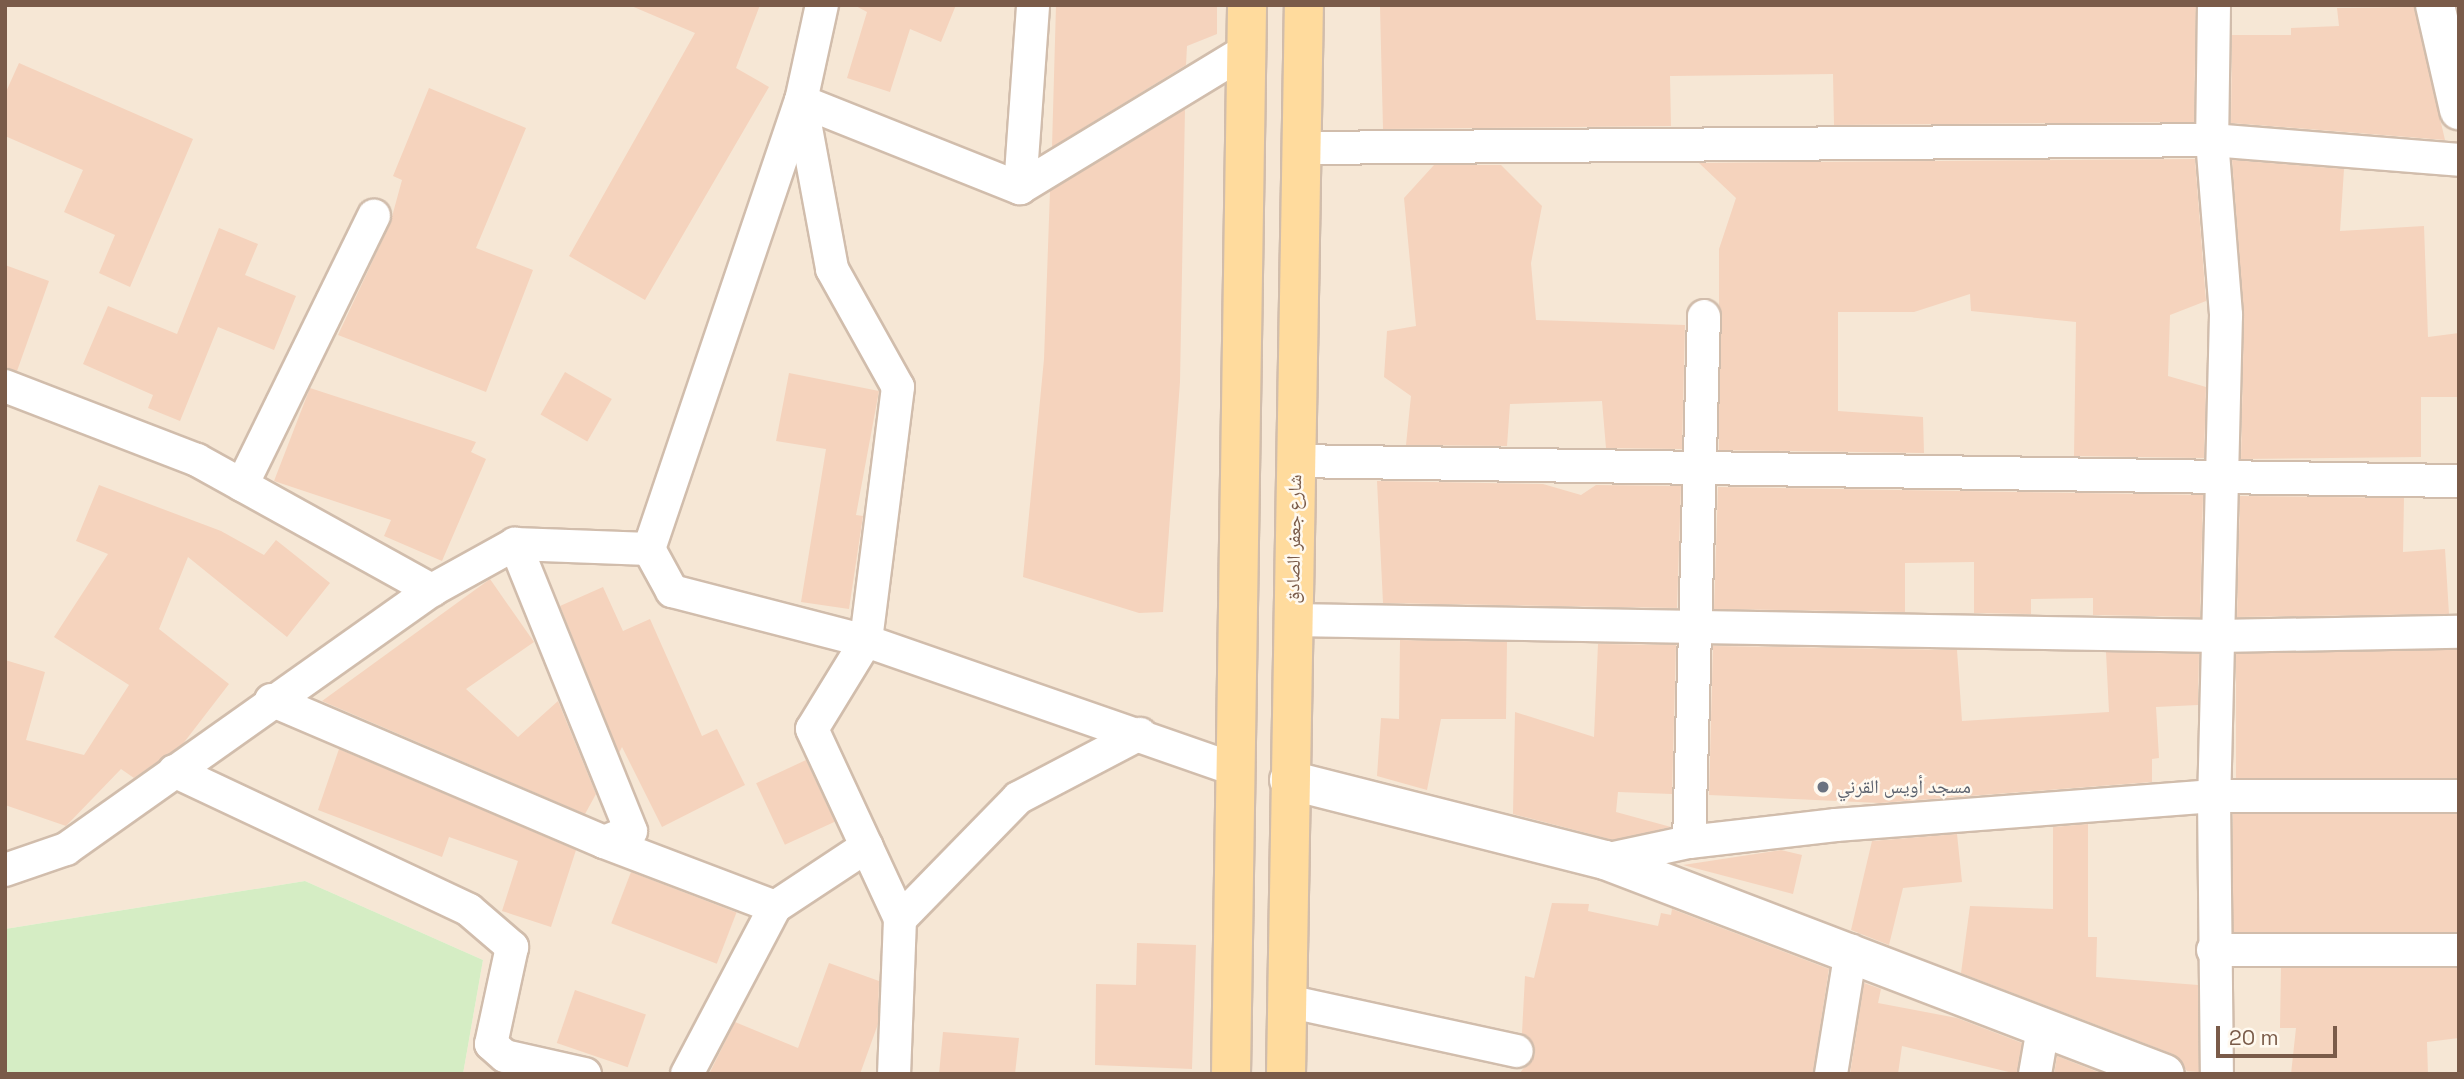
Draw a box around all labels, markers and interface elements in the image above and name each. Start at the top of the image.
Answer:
street label: شارع جعفر الصادق [1281,474,1307,604]
place label: مسجد أويس القرني [1837,776,1971,798]
marker: مسجد أويس القرني [1815,779,1831,795]
scale bar [2219,1012,2340,1056]
text: 20 m [2229,1024,2279,1051]

